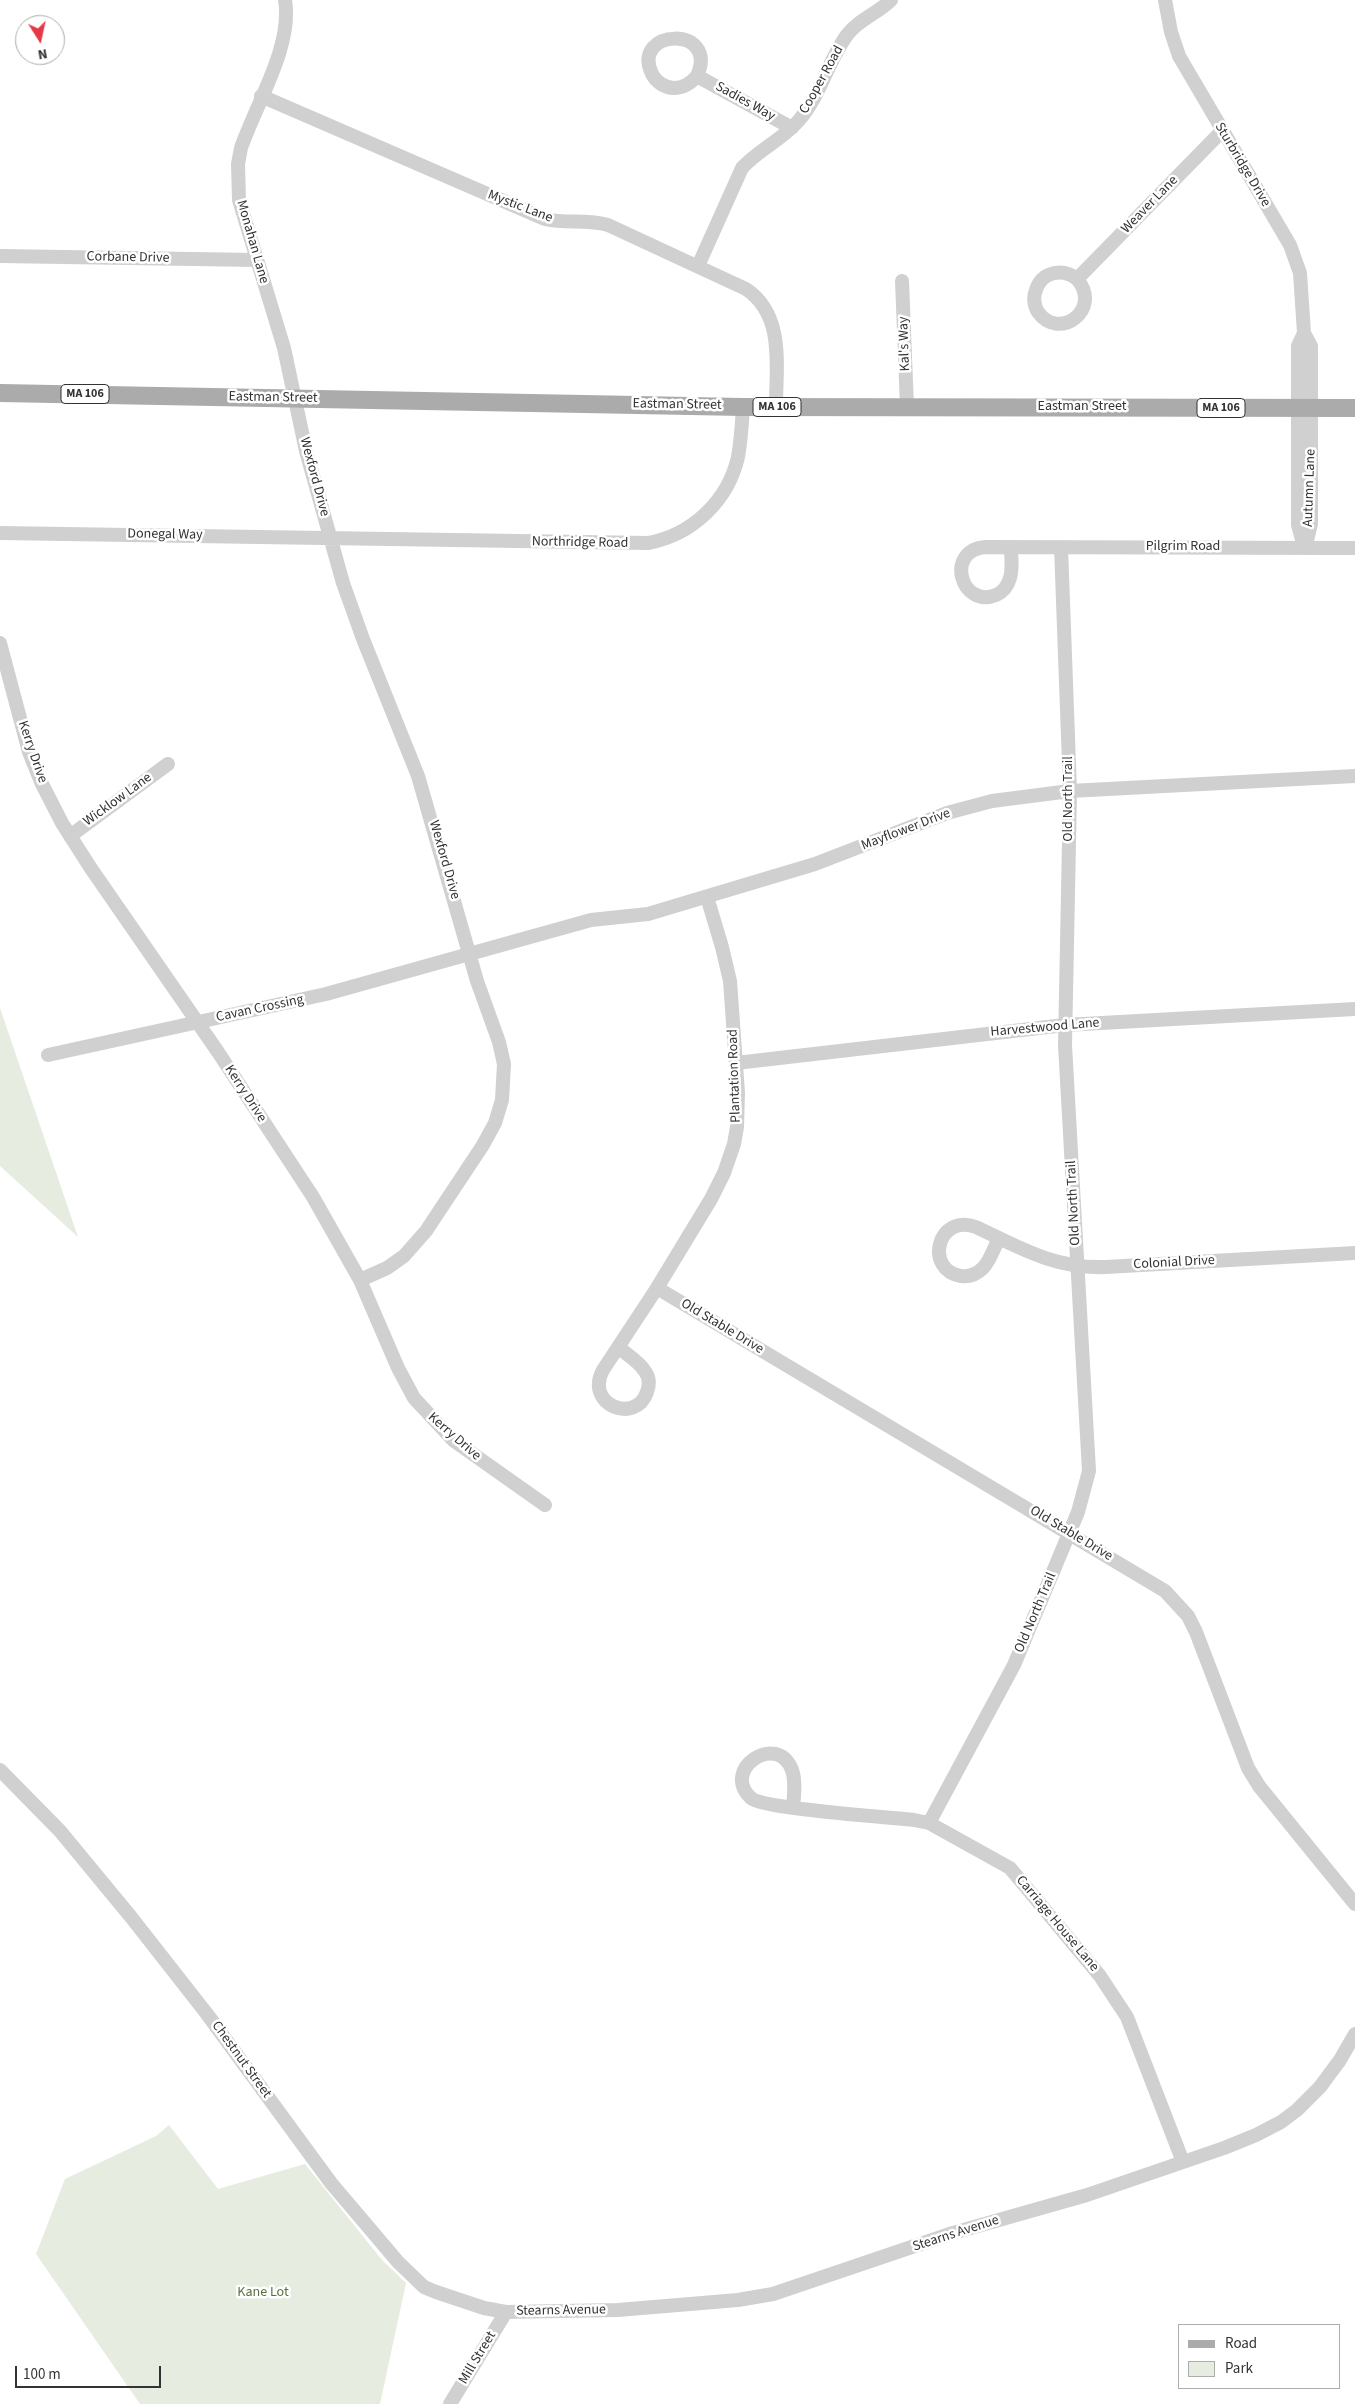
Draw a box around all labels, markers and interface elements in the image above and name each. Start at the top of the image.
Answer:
north arrow [15,15,65,65]
text: N [36,43,49,64]
street label: Cooper Road [796,43,848,117]
street label: Sadies Way [712,79,778,125]
street label: Sturbridge Drive [1210,120,1274,210]
street label: Weaver Lane [1118,172,1182,238]
street label: Mystic Lane [485,187,555,227]
street label: Monahan Lane [232,198,272,286]
street label: Corbane Drive [86,249,170,267]
street label: Kal's Way [896,316,914,372]
road number: MA 106 [61,384,109,404]
street label: Eastman Street [228,389,318,407]
street label: Eastman Street [632,396,722,414]
road number: MA 106 [753,398,801,417]
road number: MA 106 [1197,398,1245,418]
street label: Eastman Street [1038,399,1126,415]
street label: Wexford Drive [295,436,333,518]
street label: Autumn Lane [1300,449,1320,527]
street label: Donegal Way [127,526,203,544]
street label: Northridge Road [532,534,628,552]
street label: Pilgrim Road [1146,539,1220,555]
street label: Kerry Drive [14,719,50,785]
street label: Old North Trail [1061,756,1077,842]
street label: Wicklow Lane [81,770,155,830]
street label: Mayflower Drive [859,805,953,855]
street label: Wexford Drive [425,819,463,901]
street label: Cavan Crossing [215,992,305,1026]
street label: Harvestwood Lane [990,1015,1100,1041]
street label: Plantation Road [725,1029,745,1123]
street label: Kerry Drive [220,1062,270,1126]
street label: Old North Trail [1063,1160,1085,1246]
street label: Colonial Drive [1133,1252,1215,1274]
street label: Old Stable Drive [678,1296,766,1358]
street label: Kerry Drive [424,1409,484,1465]
street label: Old Stable Drive [1027,1503,1115,1565]
street label: Old North Trail [1012,1570,1060,1656]
street label: Carriage House Lane [1012,1873,1102,1975]
street label: Chestnut Street [208,2018,274,2102]
street label: Stearns Avenue [911,2212,1001,2256]
park label: Kane Lot [237,2285,289,2301]
street label: Stearns Avenue [516,2302,606,2320]
legend [1178,2324,1340,2389]
street label: Mill Street [456,2329,500,2387]
text: Road [1225,2333,1257,2354]
scale bar [18,2356,164,2388]
text: Park [1225,2358,1253,2379]
text: 100 m [23,2364,61,2385]

